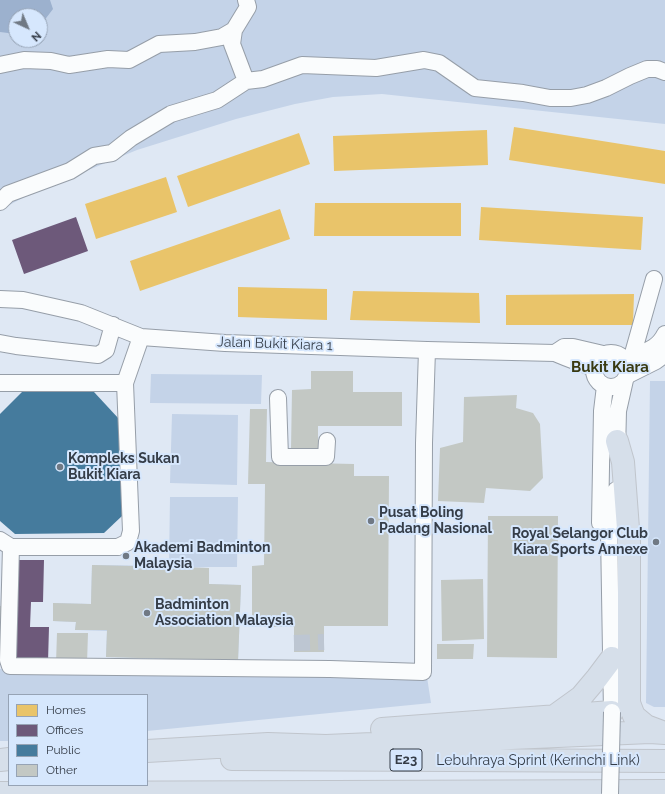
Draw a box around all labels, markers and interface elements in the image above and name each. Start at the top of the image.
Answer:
north arrow [8,8,48,48]
text: N [28,29,44,44]
street label: Jalan Bukit Kiara 1 [217,334,333,354]
district label: Bukit Kiara [571,358,649,376]
place label: Kompleks Sukan Bukit Kiara [68,451,180,484]
marker: Kompleks Sukan Bukit Kiara [55,462,65,472]
place label: Pusat Boling Padang Nasional [379,505,492,538]
marker: Pusat Boling Padang Nasional [366,516,376,526]
place label: Royal Selangor Club Kiara Sports Annexe [512,526,648,558]
marker: Royal Selangor Club Kiara Sports Annexe [651,537,661,547]
place label: Akademi Badminton Malaysia [134,540,270,572]
marker: Akademi Badminton Malaysia [121,551,131,561]
place label: Badminton Association Malaysia [155,597,294,630]
marker: Badminton Association Malaysia [142,608,152,618]
legend [8,694,148,786]
text: Homes [46,703,86,717]
text: Offices [46,723,83,737]
text: Public [46,743,80,757]
road number: E23 [390,749,422,771]
street label: Lebuhraya Sprint (Kerinchi Link) [436,753,640,769]
text: Other [46,763,77,777]

